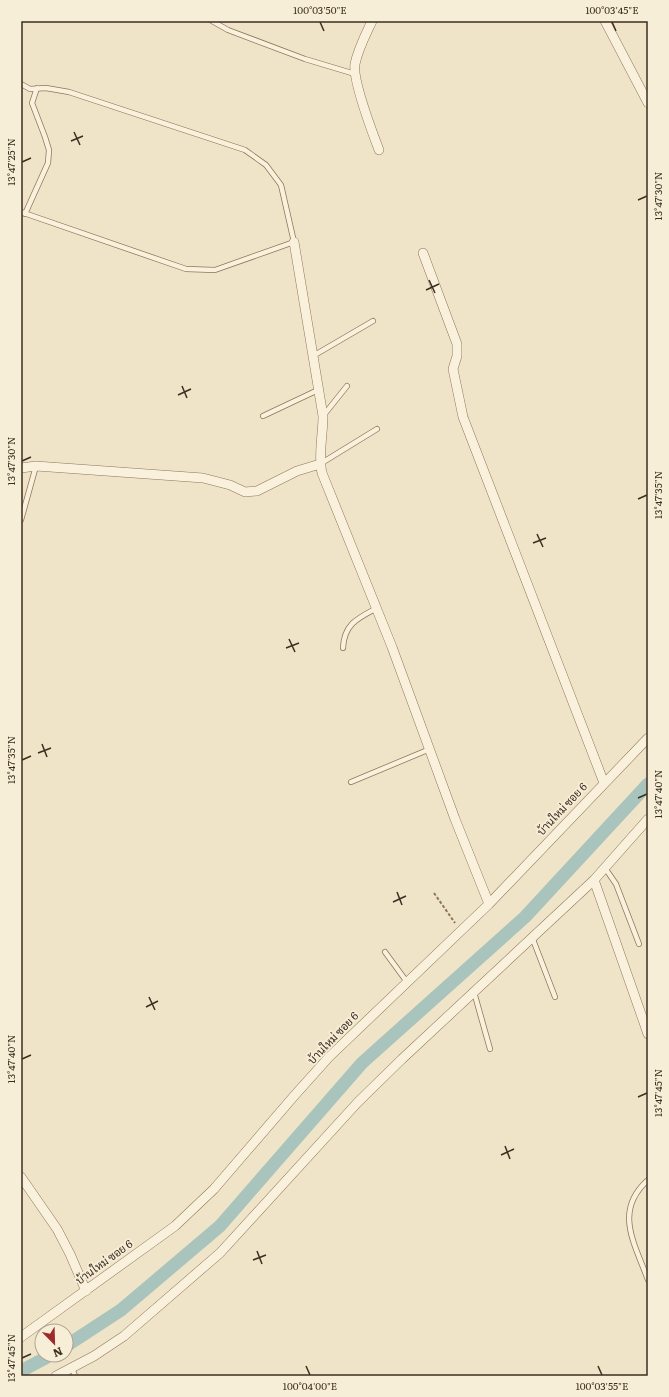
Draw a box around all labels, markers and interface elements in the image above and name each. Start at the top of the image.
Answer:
text: 100°03'50"E [293,2,347,17]
text: 100°03'45"E [585,2,639,17]
text: 13°47'25"N [3,138,18,186]
text: 13°47'30"N [650,172,665,220]
text: 13°47'30"N [3,437,18,485]
text: 13°47'35"N [650,471,665,519]
text: 13°47'35"N [3,736,18,784]
text: 13°47'40"N [650,770,665,818]
street label: บ้านใหม่ ซอย 6 [533,778,590,838]
street label: บ้านใหม่ ซอย 6 [303,1008,361,1067]
text: 13°47'40"N [3,1035,18,1083]
text: 13°47'45"N [650,1069,665,1117]
street label: บ้านใหม่ ซอย 6 [72,1235,135,1287]
north arrow [34,1323,74,1363]
text: 13°47'45"N [3,1334,18,1382]
text: N [51,1344,66,1362]
text: 100°04'00"E [283,1378,337,1393]
text: 100°03'55"E [576,1378,628,1393]

